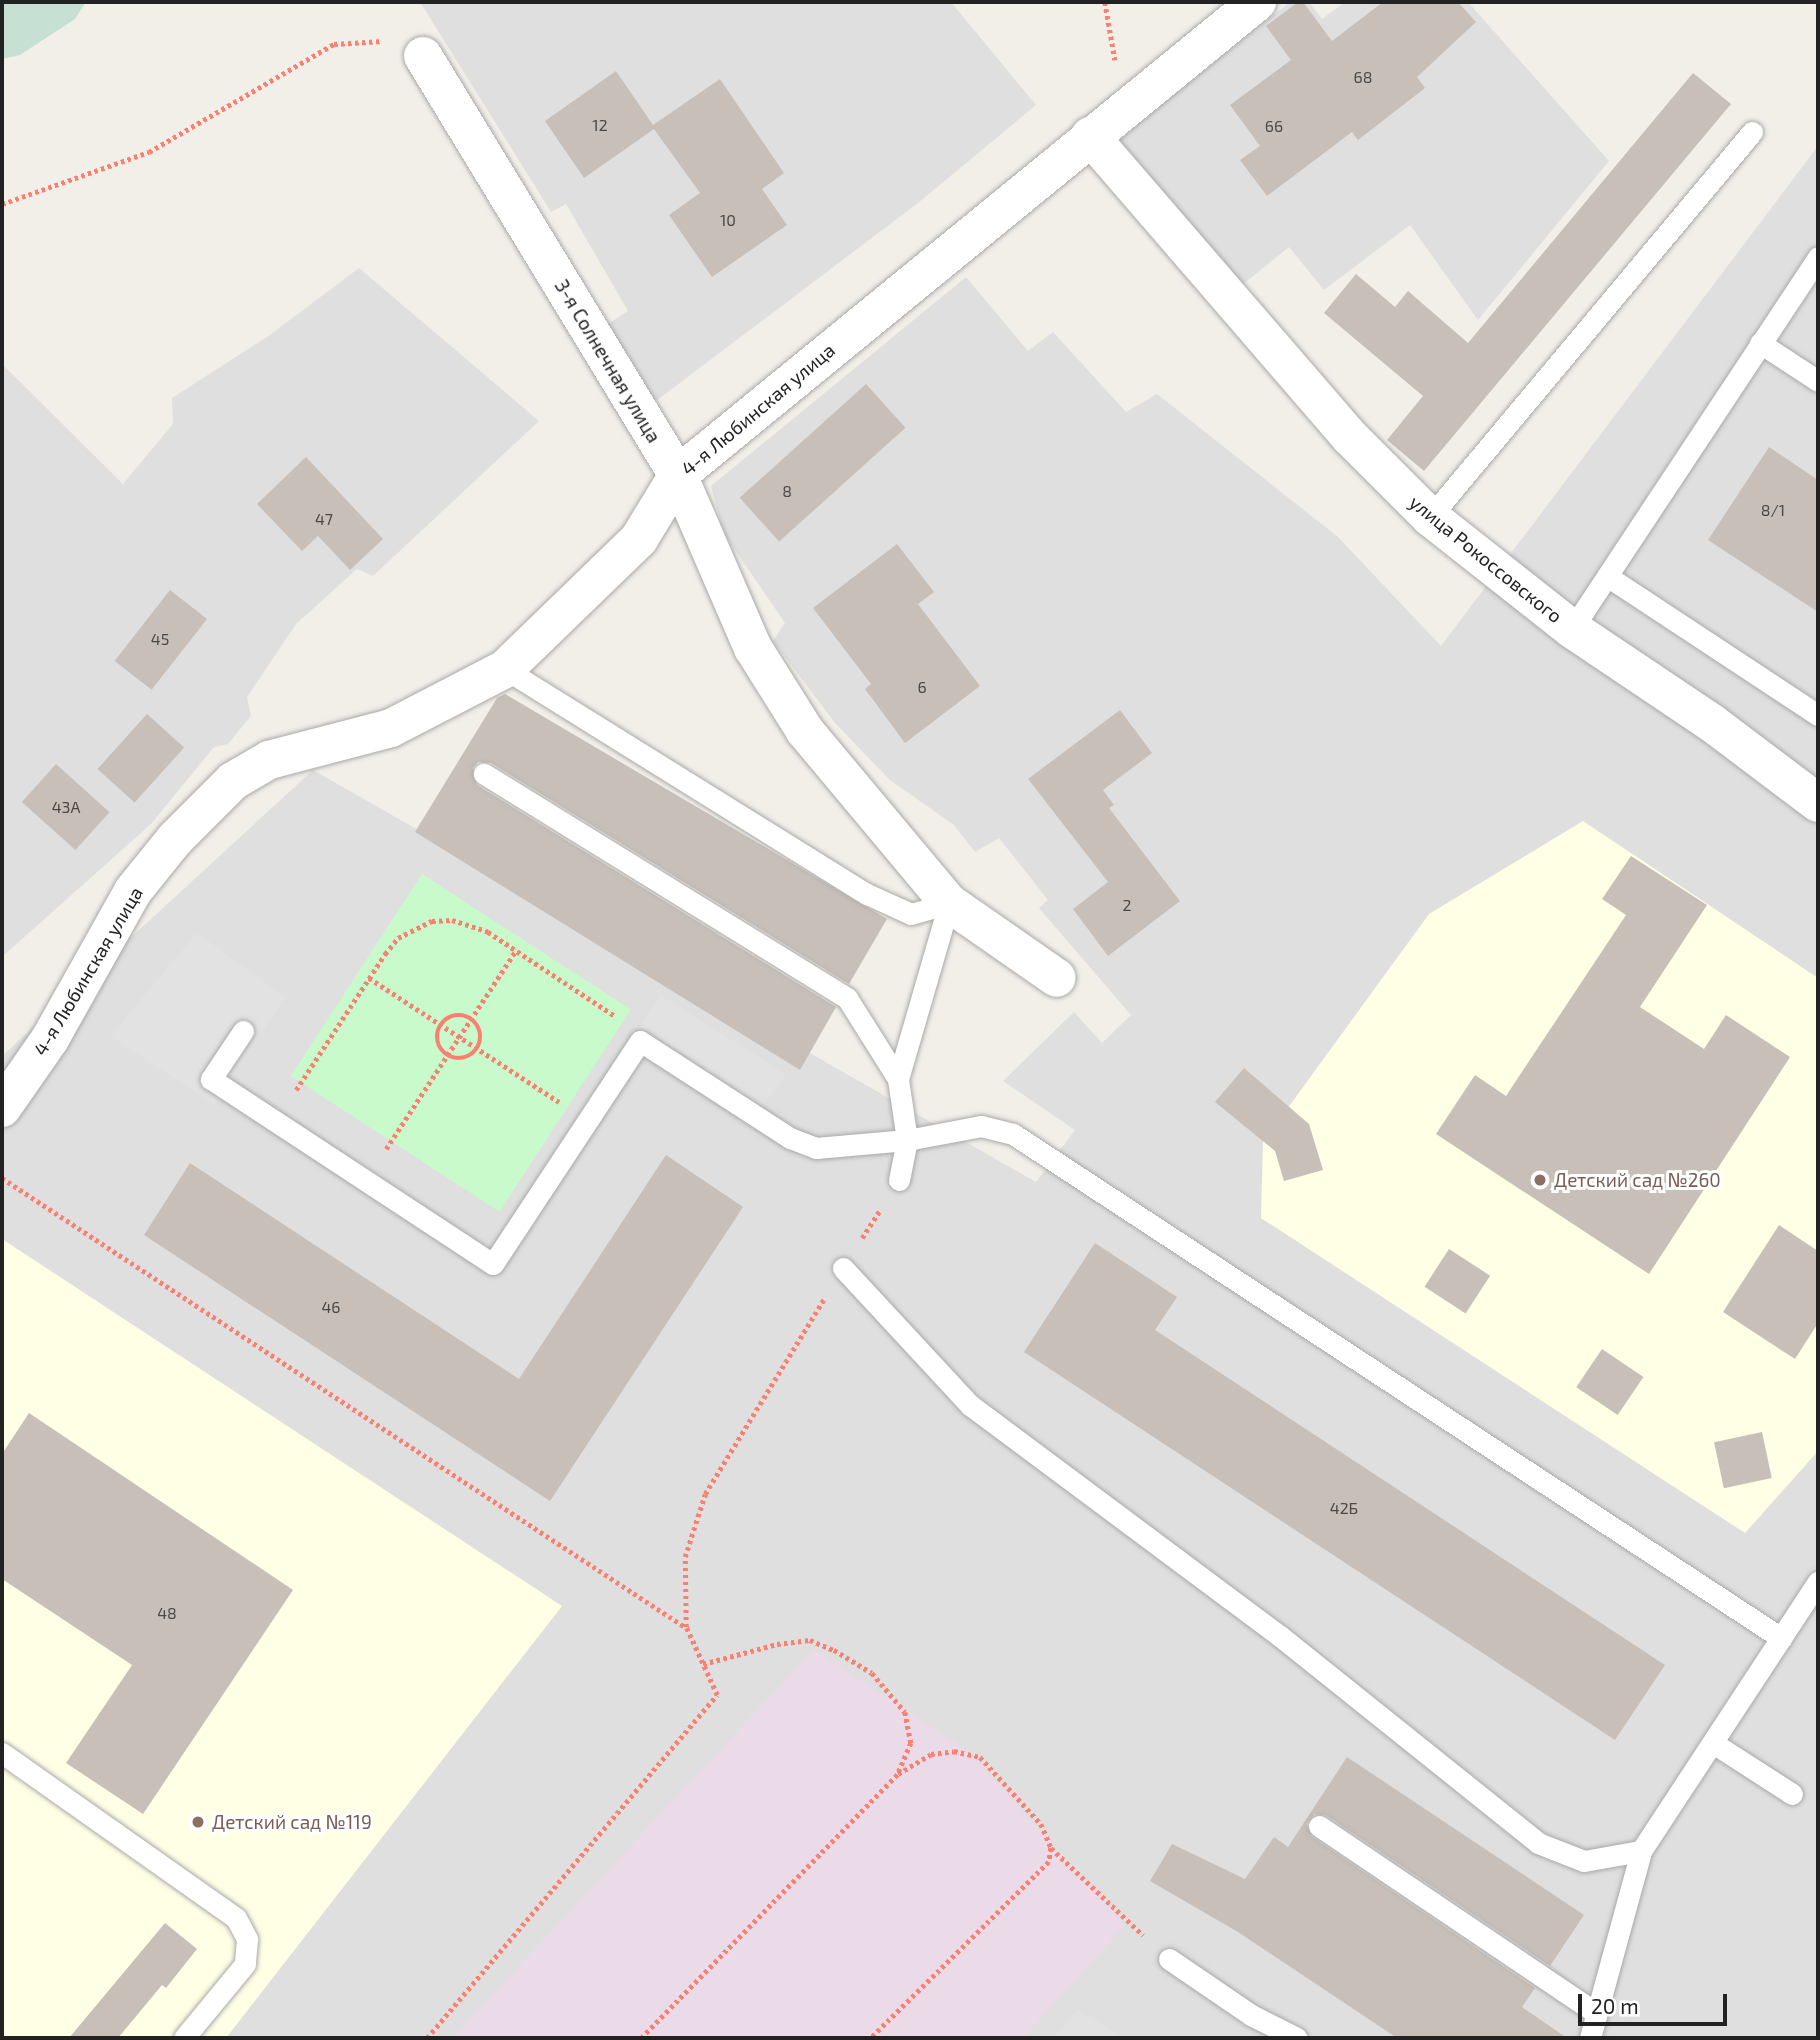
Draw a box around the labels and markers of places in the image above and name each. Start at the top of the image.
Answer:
place label: Детский сад №260 [1554,1169,1721,1191]
marker: Детский сад №260 [1532,1172,1548,1188]
place label: Детский сад №119 [212,1811,372,1833]
marker: Детский сад №119 [190,1814,206,1830]

